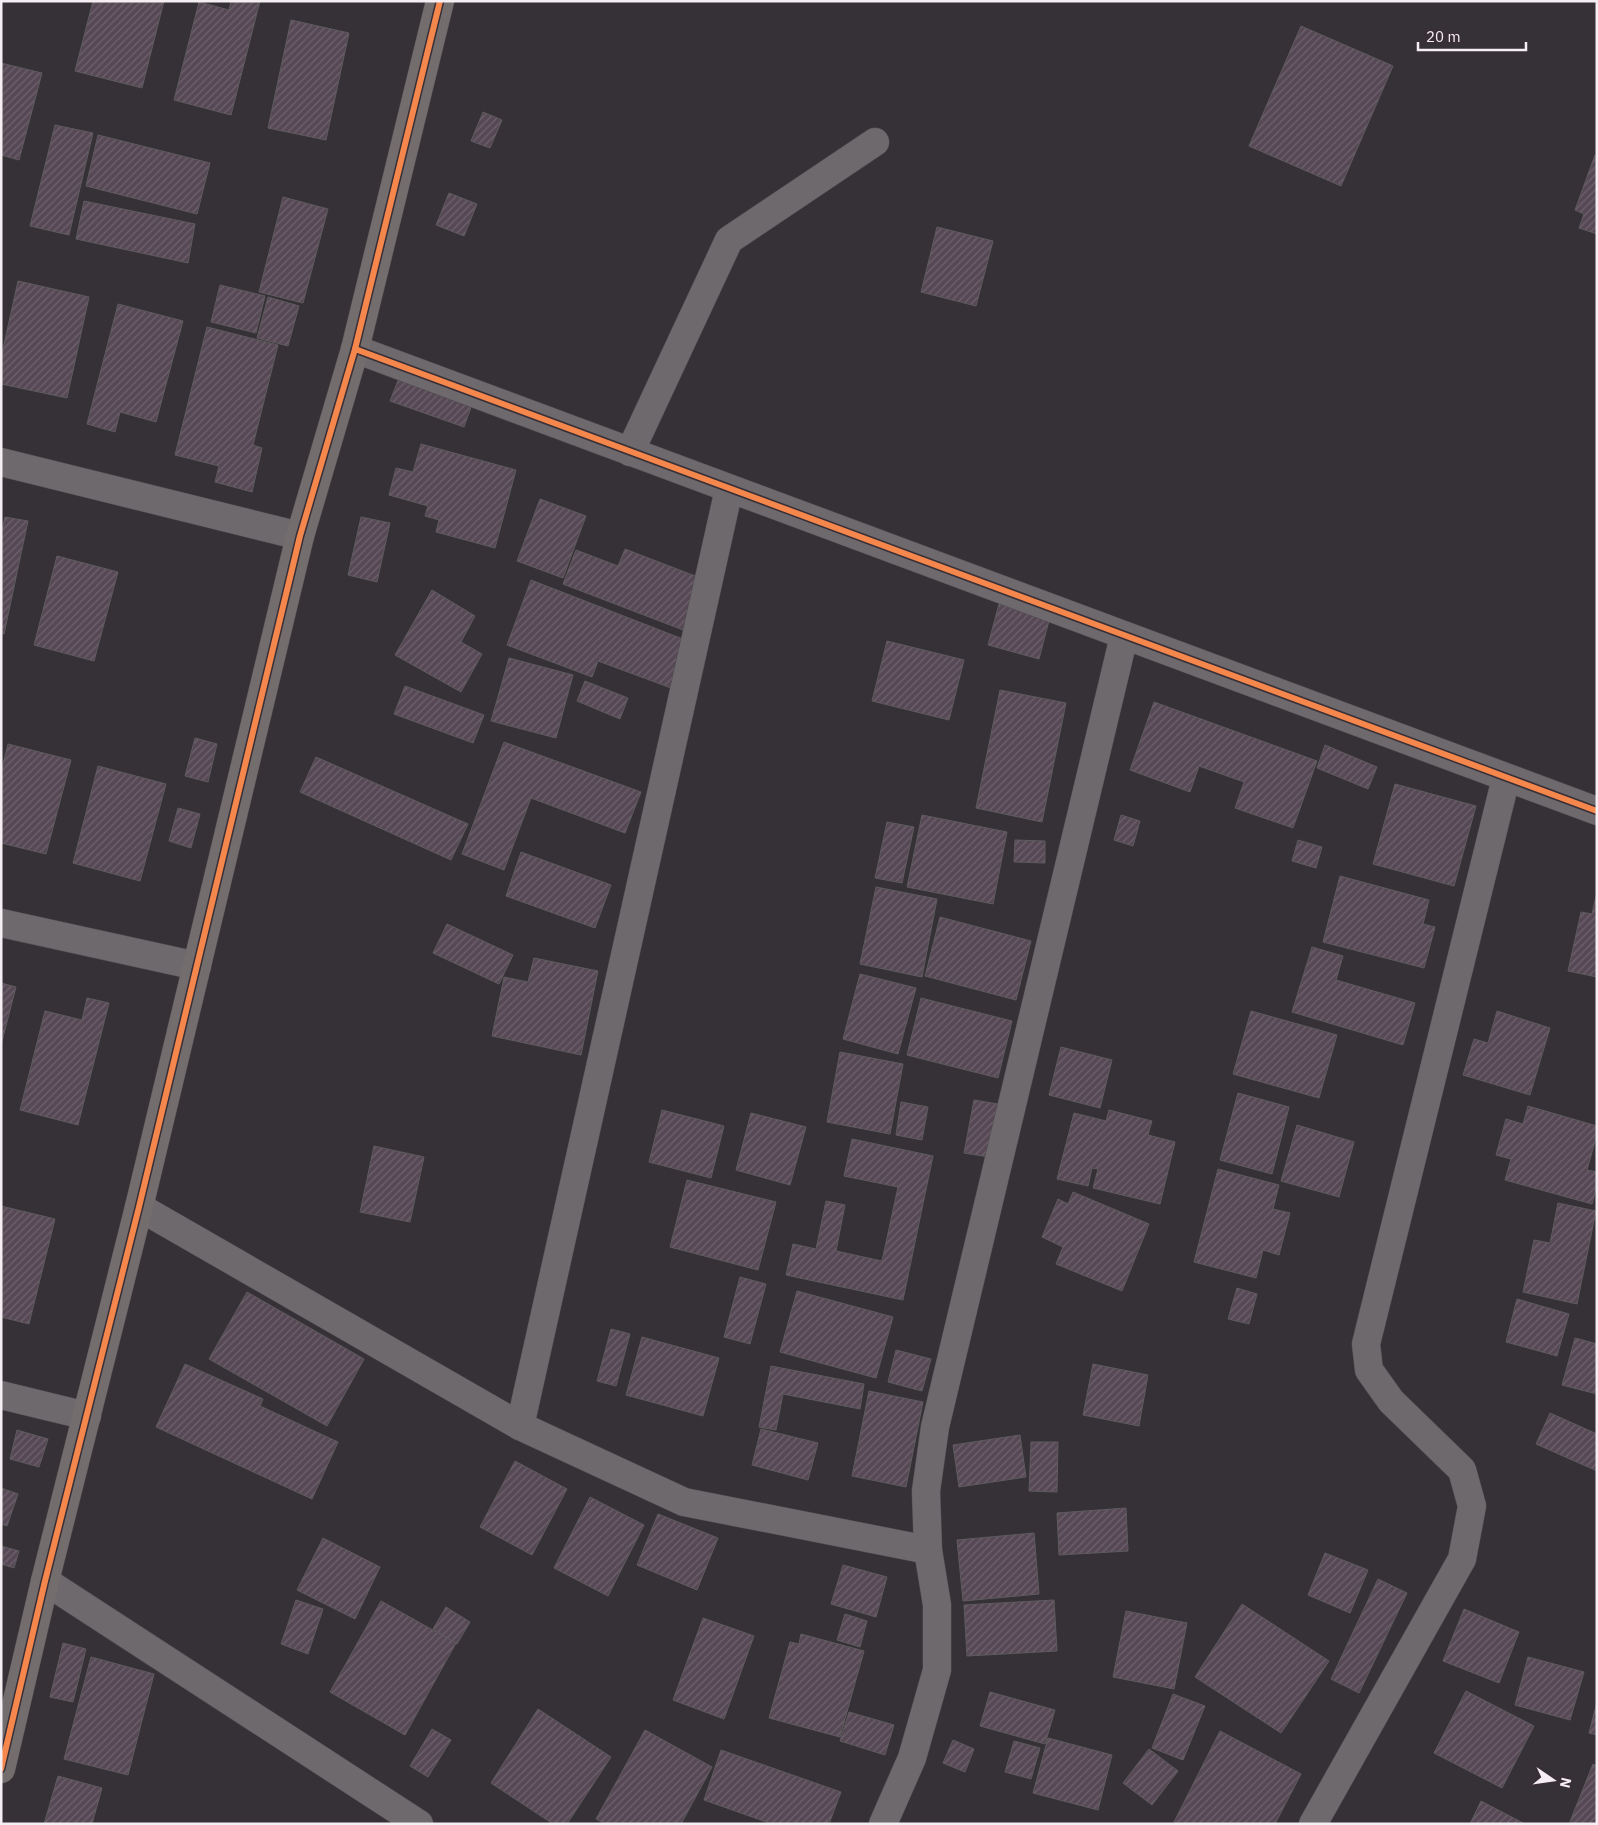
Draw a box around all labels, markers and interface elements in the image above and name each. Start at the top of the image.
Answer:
scale bar [1418,20,1526,52]
text: 20 m [1426,27,1461,46]
north arrow [1528,1755,1578,1805]
text: N [1556,1776,1576,1790]

